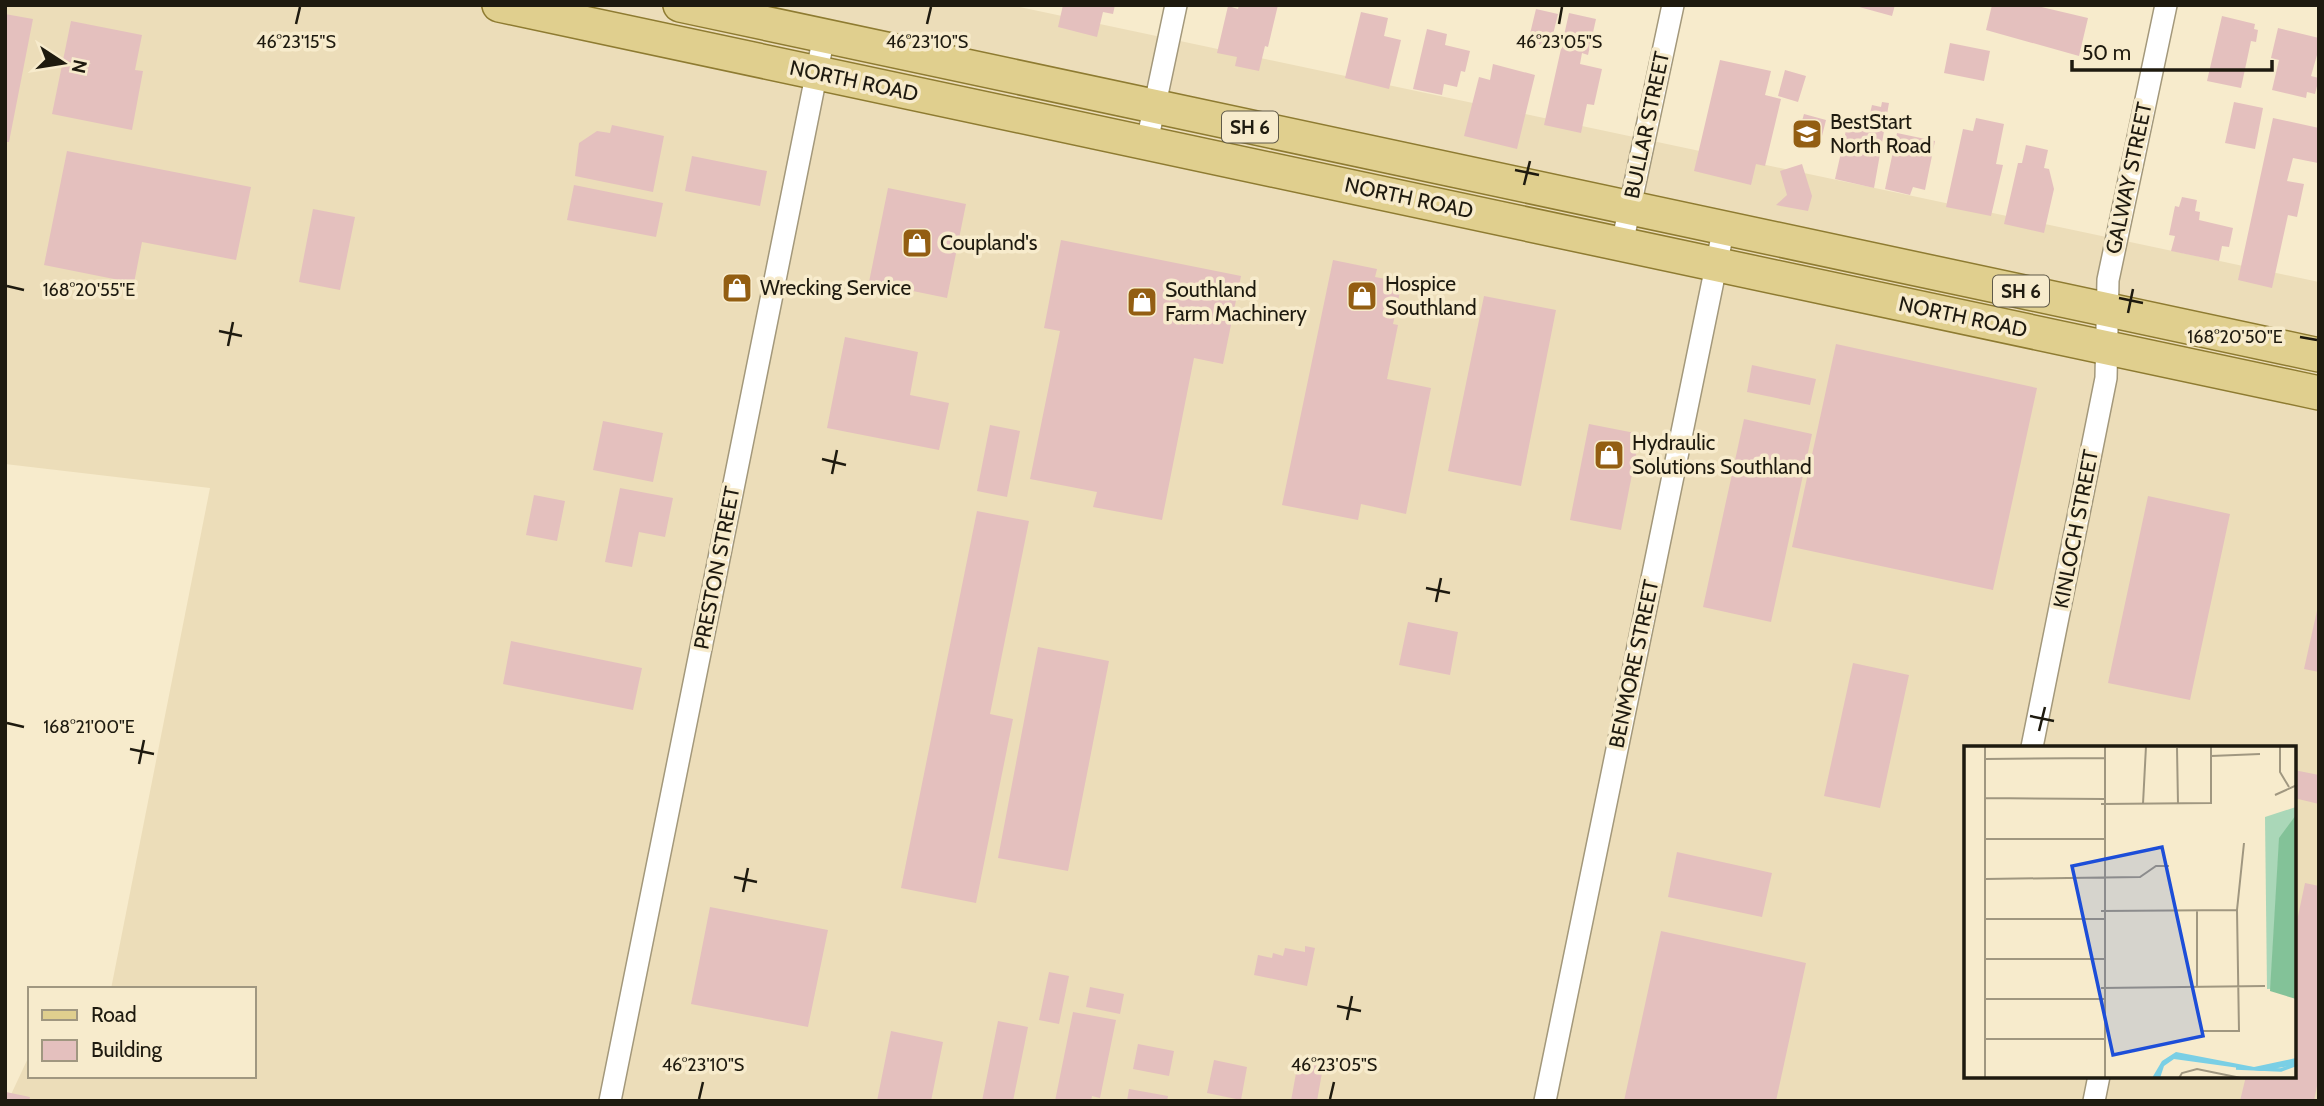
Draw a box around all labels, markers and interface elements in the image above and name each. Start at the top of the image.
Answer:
north arrow [28,28,98,98]
scale bar [2072,28,2272,72]
text: 46°23'15"S [256,31,336,53]
text: 46°23'10"S [886,31,968,53]
text: 46°23'05"S [1516,31,1602,53]
text: 50 m [2082,40,2131,65]
street label: BULLAR STREET [1619,49,1674,201]
street label: NORTH ROAD [787,55,921,106]
text: N [66,57,92,75]
street label: GALWAY STREET [2100,100,2157,256]
place label: BestStart North Road [1830,109,1931,158]
road number: SH 6 [1222,111,1278,142]
school or university icon: BestStart North Road [1790,117,1824,151]
street label: NORTH ROAD [1342,172,1476,223]
shop icon: Coupland's [900,226,934,260]
place label: Coupland's [940,230,1038,255]
shop icon: Wrecking Service [720,271,754,305]
place label: Hospice Southland [1385,271,1477,320]
place label: Wrecking Service [760,275,911,300]
road number: SH 6 [1993,276,2049,306]
place label: Southland Farm Machinery [1165,277,1307,326]
text: 168°20'55"E [43,279,135,301]
shop icon: Hospice Southland [1345,279,1379,313]
shop icon: Southland Farm Machinery [1125,285,1159,319]
street label: NORTH ROAD [1896,291,2030,342]
text: 168°20'50"E [2187,326,2283,348]
place label: Hydraulic Solutions Southland [1632,430,1812,479]
shop icon: Hydraulic Solutions Southland [1592,438,1626,472]
street label: KINLOCH STREET [2048,447,2103,610]
street label: PRESTON STREET [688,484,745,652]
street label: BENMORE STREET [1603,577,1664,750]
text: 168°21'00"E [43,716,135,738]
inset map [1964,746,2296,1078]
legend [28,987,256,1078]
text: Road [91,1002,137,1027]
text: Building [91,1037,163,1062]
text: 46°23'10"S [662,1054,744,1076]
text: 46°23'05"S [1291,1054,1377,1076]

